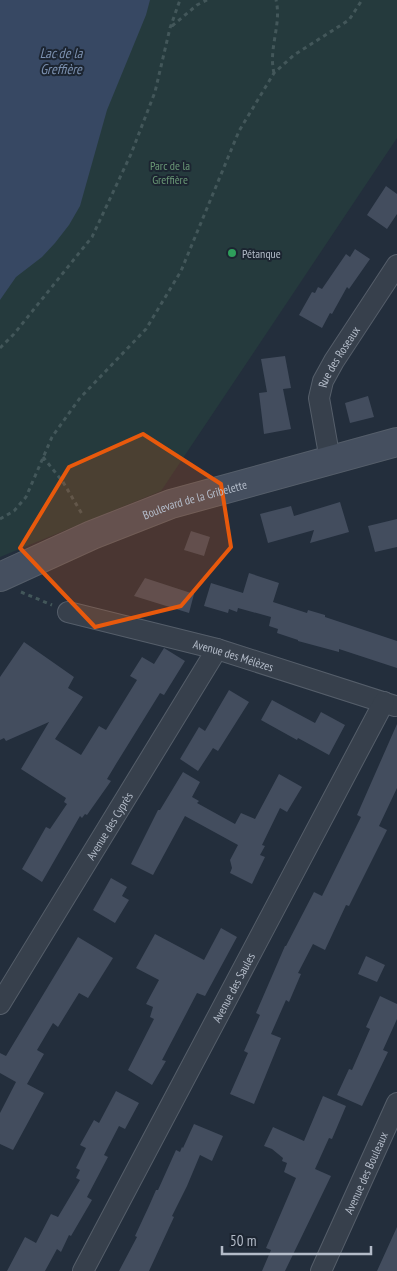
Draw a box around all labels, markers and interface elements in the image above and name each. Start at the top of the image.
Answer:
water label: Lac de la Greffière [40,44,84,78]
park label: Parc de la Greffière [150,158,190,187]
place label: Pétanque [242,246,281,261]
marker: Pétanque [226,247,238,259]
street label: Rue des Roseaux [314,323,363,389]
street label: Boulevard de la Gribelette [140,476,248,522]
street label: Avenue des Mélèzes [192,636,276,674]
street label: Avenue des Cyprès [83,789,135,862]
street label: Avenue des Saules [209,950,258,1025]
street label: Avenue des Bouleaux [340,1129,391,1216]
scale bar [222,1224,371,1256]
text: 50 m [230,1231,256,1250]

